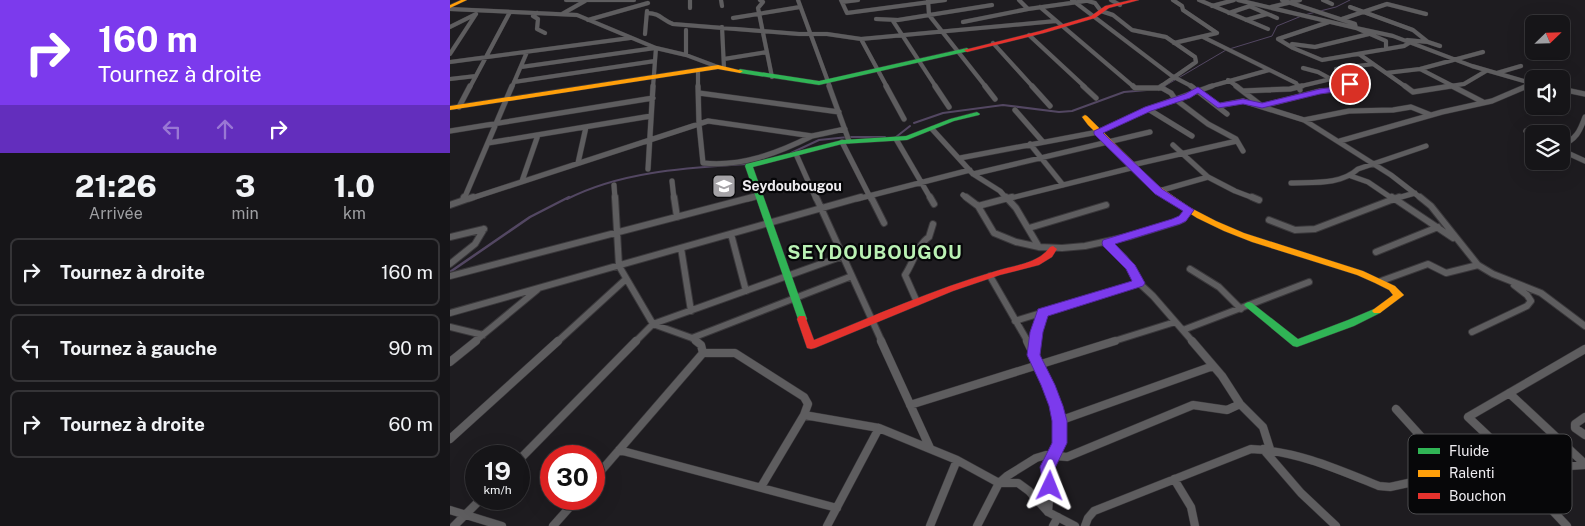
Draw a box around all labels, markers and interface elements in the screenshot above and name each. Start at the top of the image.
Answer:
north arrow [1525,15,1570,60]
map controls [1525,15,1570,170]
text: 160 m [98,19,198,60]
icon: right [15,20,80,85]
text: Tournez à droite [98,61,262,87]
pin [1329,63,1371,105]
icon: arrive [1336,70,1364,98]
button: sound [1525,70,1570,115]
icon: left [158,115,186,143]
icon: ahead [211,115,239,143]
icon: right [264,115,292,143]
button: layers [1525,125,1570,170]
text: 21:26 [75,168,157,204]
text: 3 [235,168,255,204]
text: 1.0 [334,168,375,204]
school or university icon: Seydoubougou [711,173,737,199]
place label: Seydoubougou [742,178,842,194]
text: Arrivée [89,204,143,223]
text: min [232,204,259,223]
text: km [343,204,366,223]
district label: SEYDOUBOUGOU [787,241,963,263]
icon: right [17,258,45,286]
text: Tournez à droite [60,261,205,283]
text: 160 m [381,261,433,283]
icon: left [17,334,45,362]
text: Tournez à gauche [60,337,217,359]
text: 90 m [389,337,433,359]
icon: right [17,410,45,438]
text: Tournez à droite [60,413,205,435]
text: 60 m [389,413,433,435]
legend [1408,434,1572,514]
text: Fluide [1449,443,1489,459]
speed limit sign: 30 [540,445,605,510]
text: 19 [484,456,511,486]
position arrow [1023,459,1075,511]
text: Ralenti [1449,465,1495,481]
text: km/h [483,483,512,497]
text: Bouchon [1449,488,1506,504]

